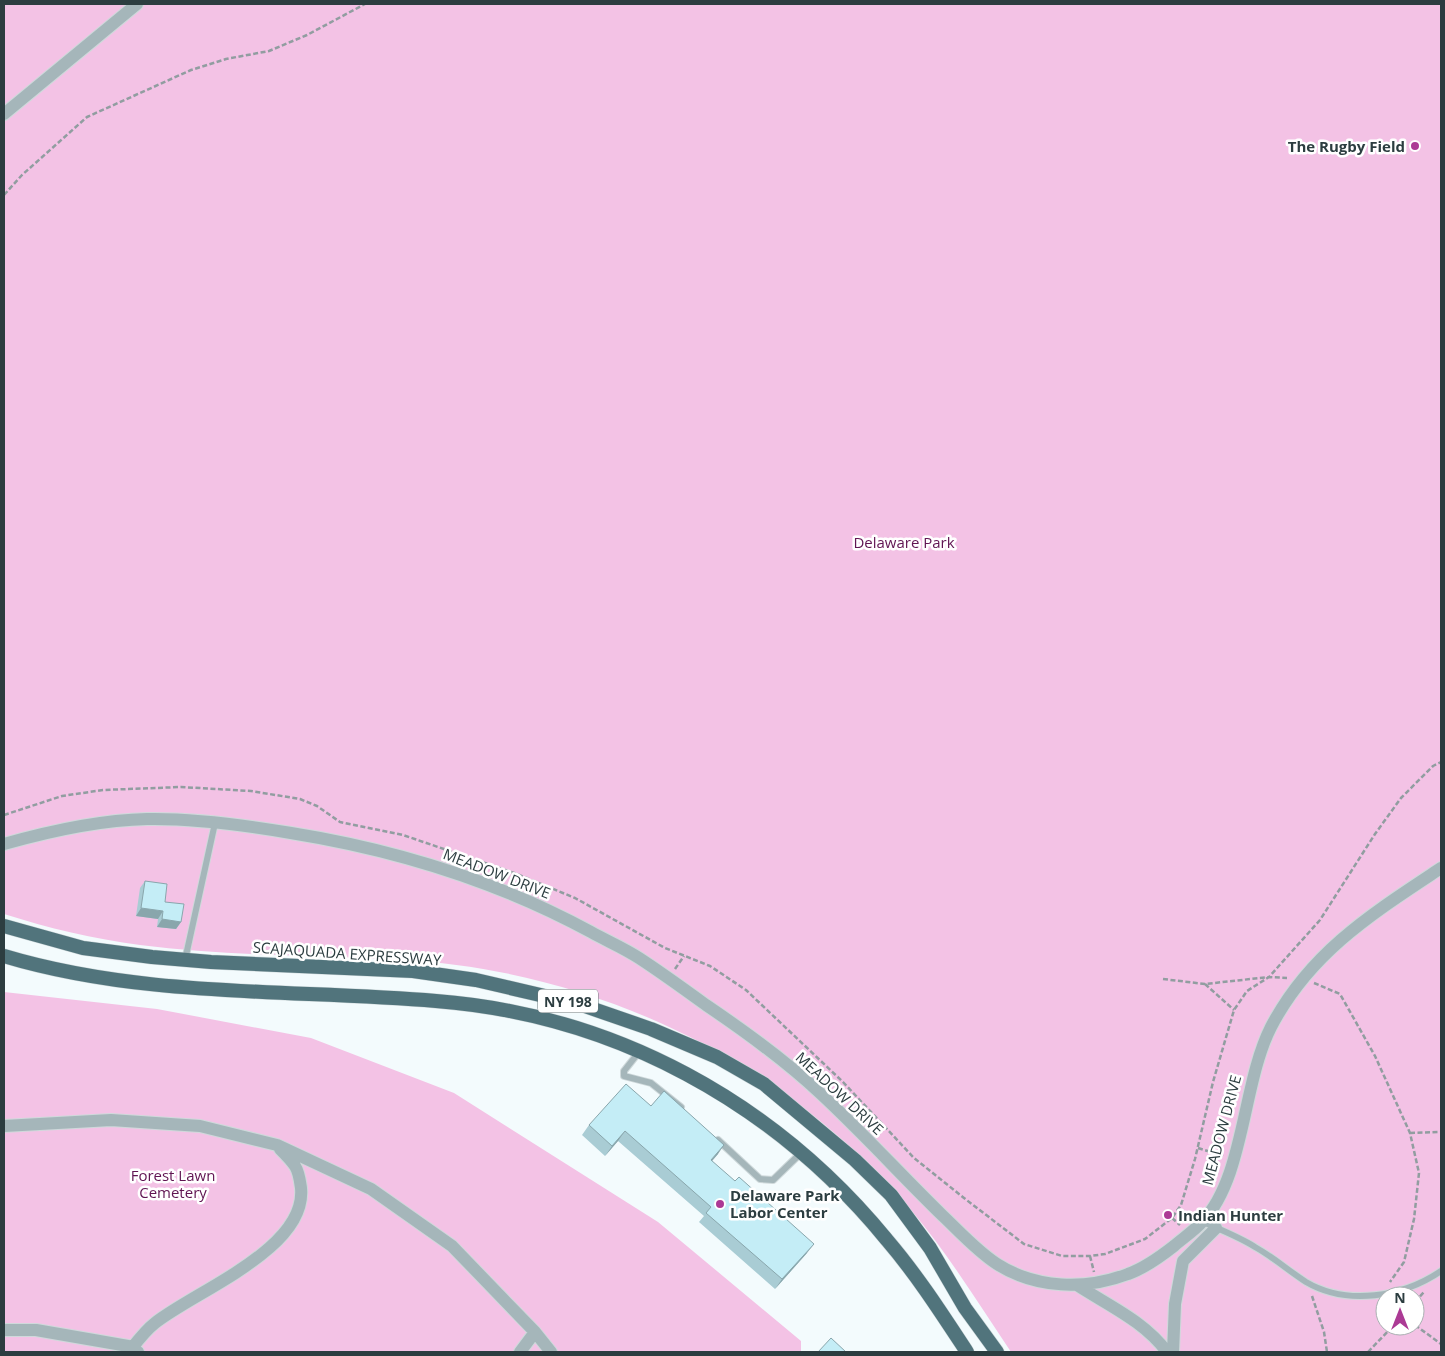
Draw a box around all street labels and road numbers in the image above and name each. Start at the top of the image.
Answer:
street label: MEADOW DRIVE [441,843,553,903]
street label: SCAJAQUADA EXPRESSWAY [252,936,442,970]
road number: NY 198 [538,989,598,1012]
street label: MEADOW DRIVE [792,1047,888,1139]
street label: MEADOW DRIVE [1197,1073,1245,1187]

